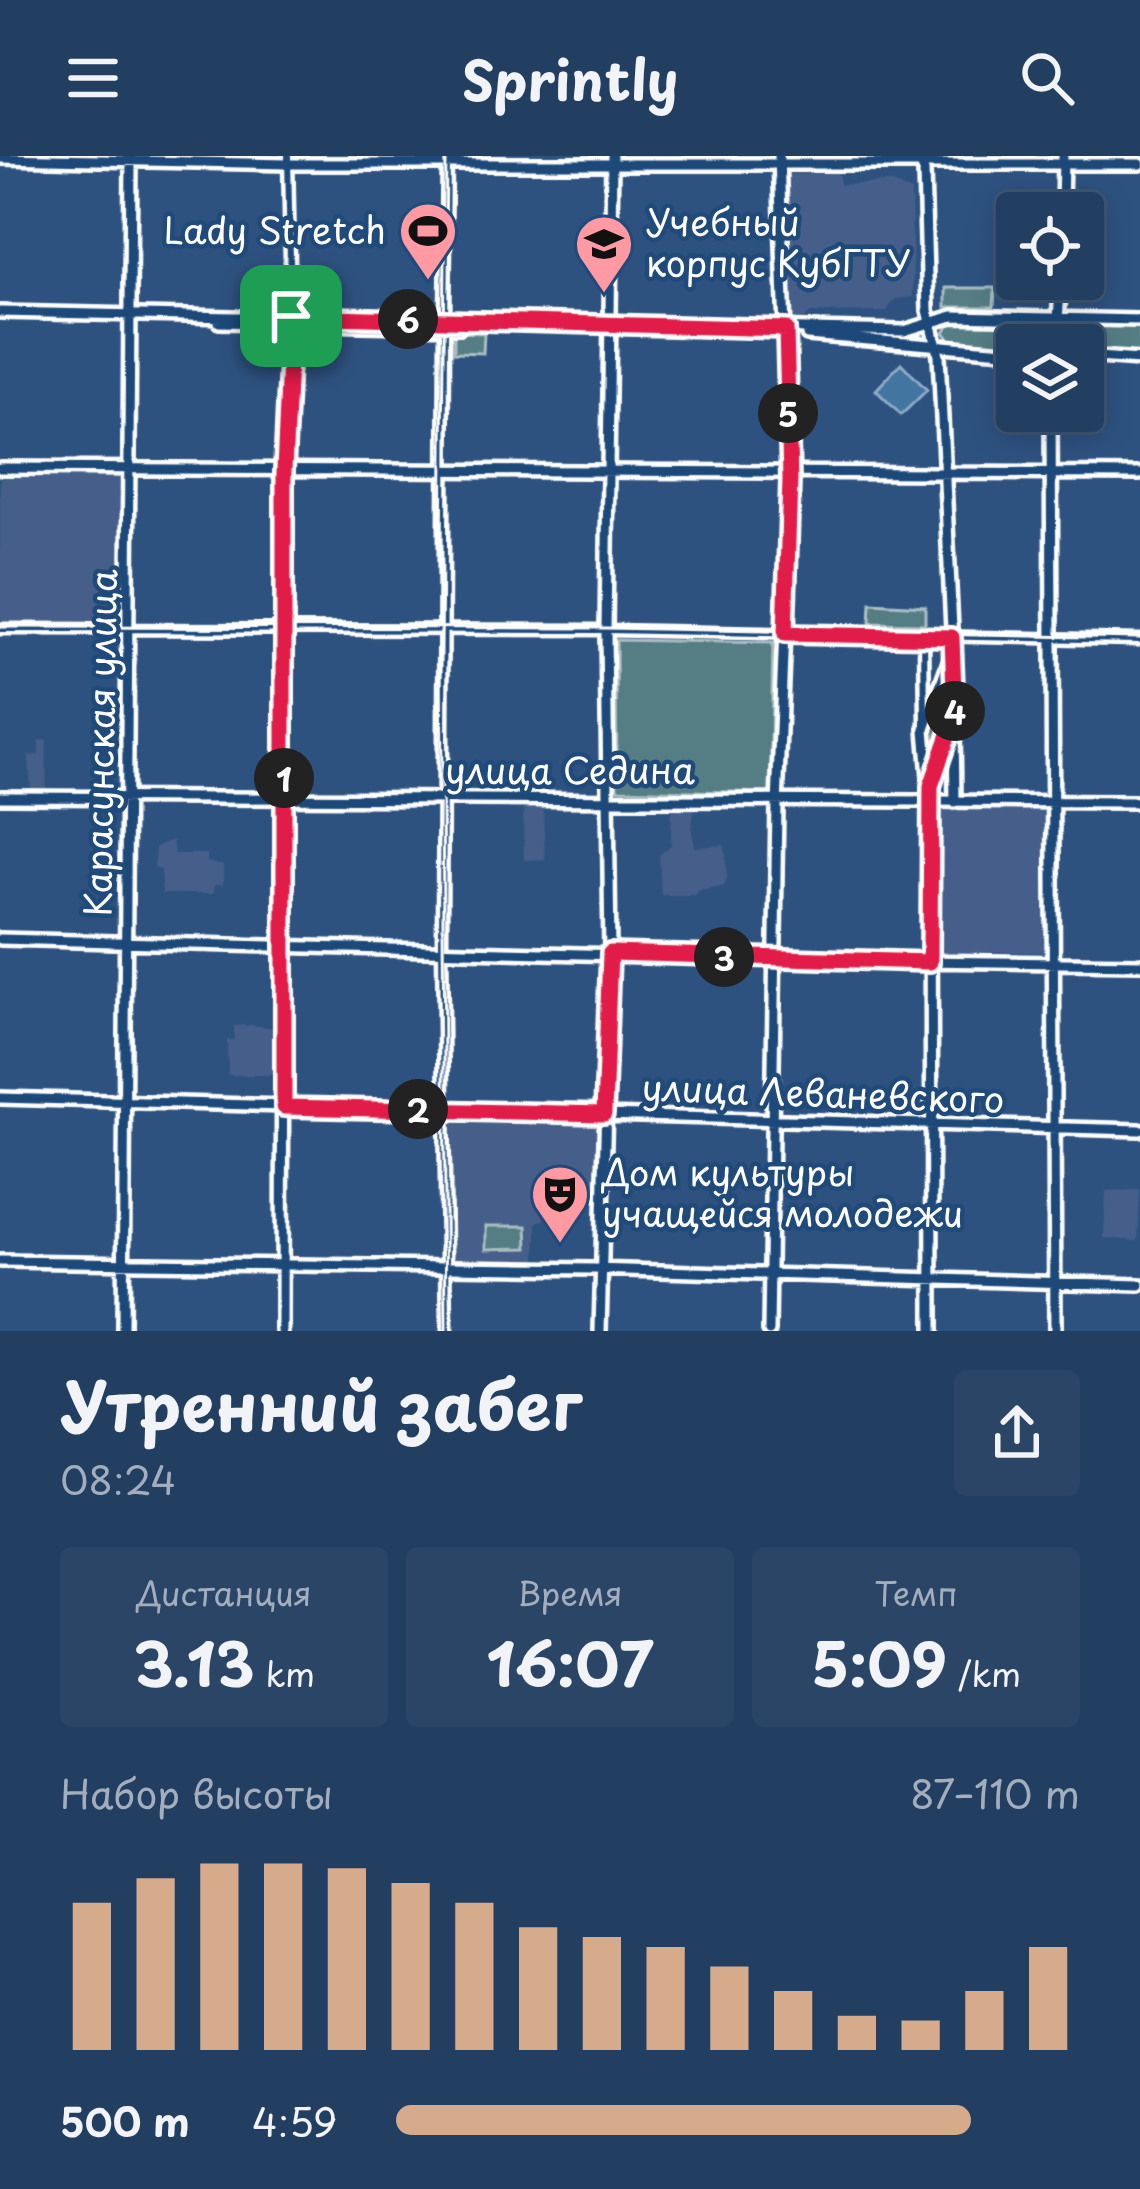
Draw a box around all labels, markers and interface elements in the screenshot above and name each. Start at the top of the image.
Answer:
text: Sprintly [462,38,678,119]
icon: menu [60,45,126,111]
icon: search [1014,45,1080,111]
map controls [996,192,1104,432]
button: locate [996,192,1104,300]
place label: Учебный корпус КубГТУ [646,194,911,289]
sports icon: Lady Stretch [397,200,459,282]
place label: Lady Stretch [164,202,386,256]
school or university icon: Учебный корпус КубГТУ [573,213,635,295]
pin [240,265,342,367]
icon: arrive [258,283,324,349]
pin: 6 [378,289,438,349]
text: 6 [396,294,420,344]
button: layers [996,324,1104,432]
pin: 5 [758,383,818,443]
text: 5 [777,388,799,438]
street label: Карасунская улица [69,569,129,917]
pin: 4 [925,681,985,741]
text: 4 [944,686,966,736]
street label: улица Седина [445,742,695,796]
pin: 1 [254,748,314,808]
text: 1 [276,753,292,803]
pin: 3 [694,927,754,987]
text: 3 [713,932,735,982]
street label: улица Леваневского [641,1059,1005,1125]
pin: 2 [388,1079,448,1139]
text: 2 [406,1084,430,1134]
place label: Дом культуры учащейся молодежи [601,1144,963,1239]
theatre icon: Дом культуры учащейся молодежи [529,1163,591,1245]
text: Утренний забег [60,1354,582,1453]
button: share [954,1370,1080,1496]
text: 08:24 [60,1449,176,1508]
text: Дистанция [136,1567,312,1617]
text: Время [517,1567,623,1617]
text: Темп [874,1567,958,1617]
text: 3.13 [133,1617,255,1707]
text: 16:07 [486,1617,654,1707]
text: 5:09 [811,1617,947,1707]
text: km [255,1648,315,1698]
text: /km [947,1648,1021,1698]
text: Набор высоты [60,1763,333,1822]
text: 87–110 m [910,1763,1080,1822]
text: 500 m [60,2091,190,2150]
text: 4:59 [252,2091,338,2150]

